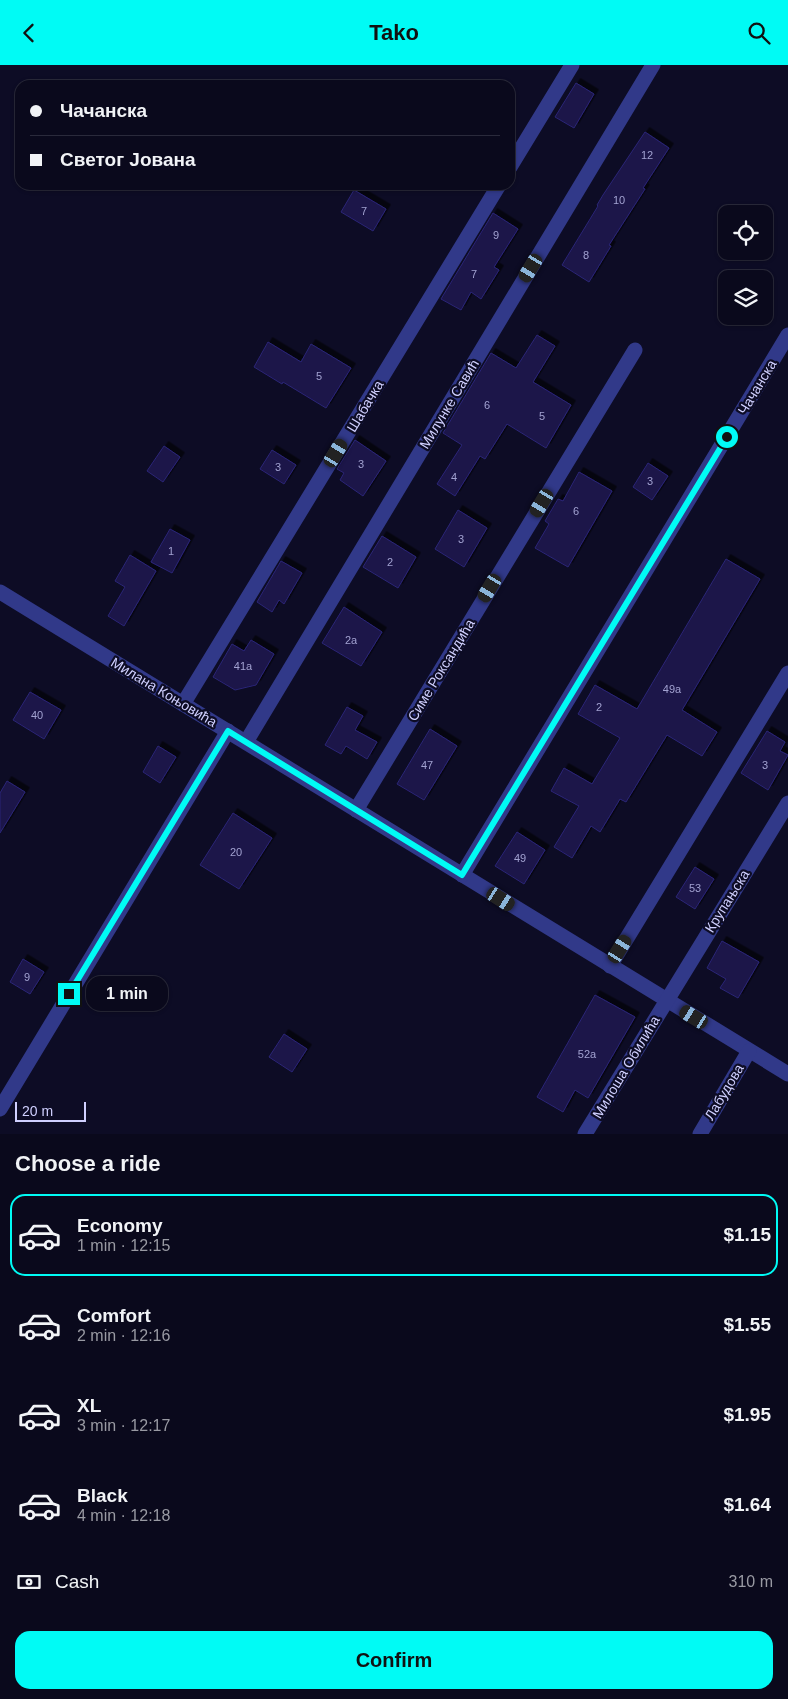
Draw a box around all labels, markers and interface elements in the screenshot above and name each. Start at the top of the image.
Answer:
icon: back [15,19,43,47]
icon: search [745,19,773,47]
text: Tako [369,20,419,45]
text: Чачанска [60,100,147,121]
text: Светог Јована [60,149,196,170]
house number: 12 [641,149,653,161]
house number: 10 [613,194,625,206]
house number: 7 [361,205,367,217]
map controls [718,205,773,325]
button: locate [718,205,773,260]
house number: 9 [493,229,499,241]
house number: 8 [583,249,589,261]
car [516,251,545,285]
house number: 7 [471,268,477,280]
button: layers [718,270,773,325]
street label: Милунке Савић [416,356,482,452]
street label: Чачанска [734,357,780,417]
house number: 5 [316,370,322,382]
street label: Шабачка [343,377,387,435]
house number: 6 [484,399,490,411]
house number: 5 [539,410,545,422]
route start [716,426,738,448]
car [321,436,350,470]
house number: 3 [358,458,364,470]
house number: 3 [275,461,281,473]
house number: 4 [451,471,457,483]
house number: 3 [647,475,653,487]
car [527,486,556,520]
house number: 6 [573,505,579,517]
house number: 3 [458,533,464,545]
house number: 1 [168,545,174,557]
house number: 2 [387,556,393,568]
car [475,571,504,605]
street label: Симе Роксандића [404,616,478,724]
house number: 2a [345,634,358,646]
street label: Милана Коњовића [108,654,220,730]
house number: 41a [234,660,253,672]
house number: 49a [663,683,682,695]
house number: 2 [596,701,602,713]
house number: 40 [31,709,43,721]
house number: 47 [421,759,433,771]
house number: 3 [762,759,768,771]
house number: 20 [230,846,242,858]
house number: 49 [514,852,526,864]
street label: Крупањска [701,867,753,935]
house number: 53 [689,882,701,894]
car [484,885,517,913]
car [605,932,634,966]
house number: 9 [24,971,30,983]
callout: 1 min [86,977,169,1011]
route end [58,983,80,1005]
text: 1 min [106,985,148,1002]
car [677,1003,710,1031]
street label: Милоша Обилића [589,1013,663,1121]
house number: 52a [578,1048,597,1060]
street label: Лабудова [701,1061,747,1123]
scale bar [15,1099,86,1122]
text: 20 m [22,1103,53,1119]
text: Choose a ride [15,1151,160,1176]
icon: car [17,1213,62,1258]
text: Economy [77,1215,163,1236]
text: $1.15 [723,1224,771,1245]
text: 1 min · 12:15 [77,1237,170,1254]
icon: car [17,1303,62,1348]
text: Comfort [77,1305,151,1326]
text: $1.55 [723,1314,771,1335]
text: 2 min · 12:16 [77,1327,170,1344]
icon: car [17,1393,62,1438]
text: XL [77,1395,101,1416]
text: $1.95 [723,1404,771,1425]
text: 3 min · 12:17 [77,1417,170,1434]
icon: car [17,1483,62,1528]
text: Black [77,1485,128,1506]
text: $1.64 [723,1494,771,1515]
text: 4 min · 12:18 [77,1507,170,1524]
icon: cash [15,1568,43,1596]
text: Cash [55,1571,99,1592]
text: 310 m [729,1573,773,1590]
button: Confirm [15,1631,773,1689]

